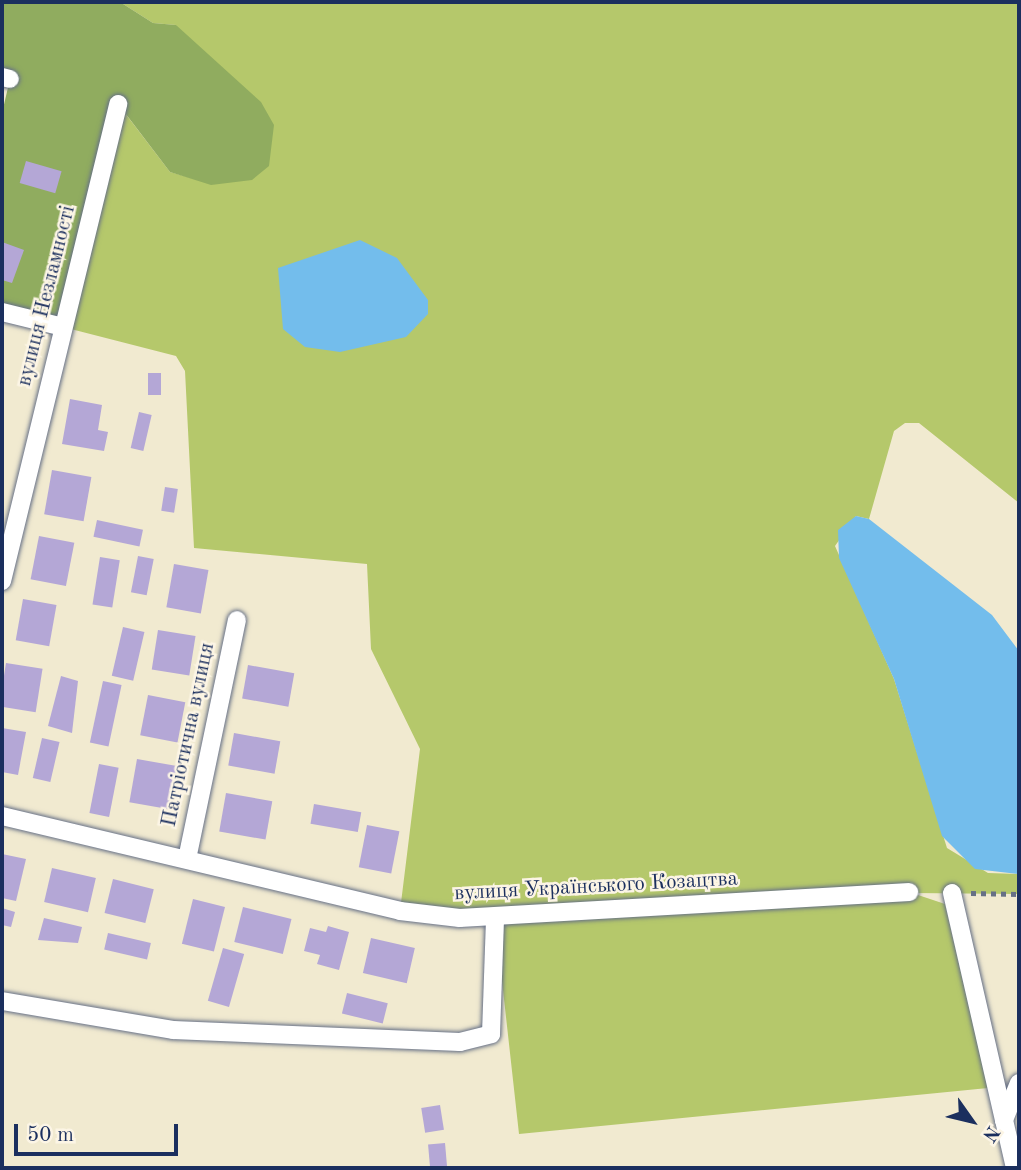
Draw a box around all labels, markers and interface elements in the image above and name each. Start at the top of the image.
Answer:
street label: вулиця Незламності [12,203,82,389]
street label: Патріотична вулиця [157,641,221,829]
street label: вулиця Українського Козацтва [454,867,738,907]
north arrow [937,1086,1007,1156]
scale bar [18,1110,182,1154]
text: N [978,1122,1002,1144]
text: 50 m [27,1125,74,1146]

